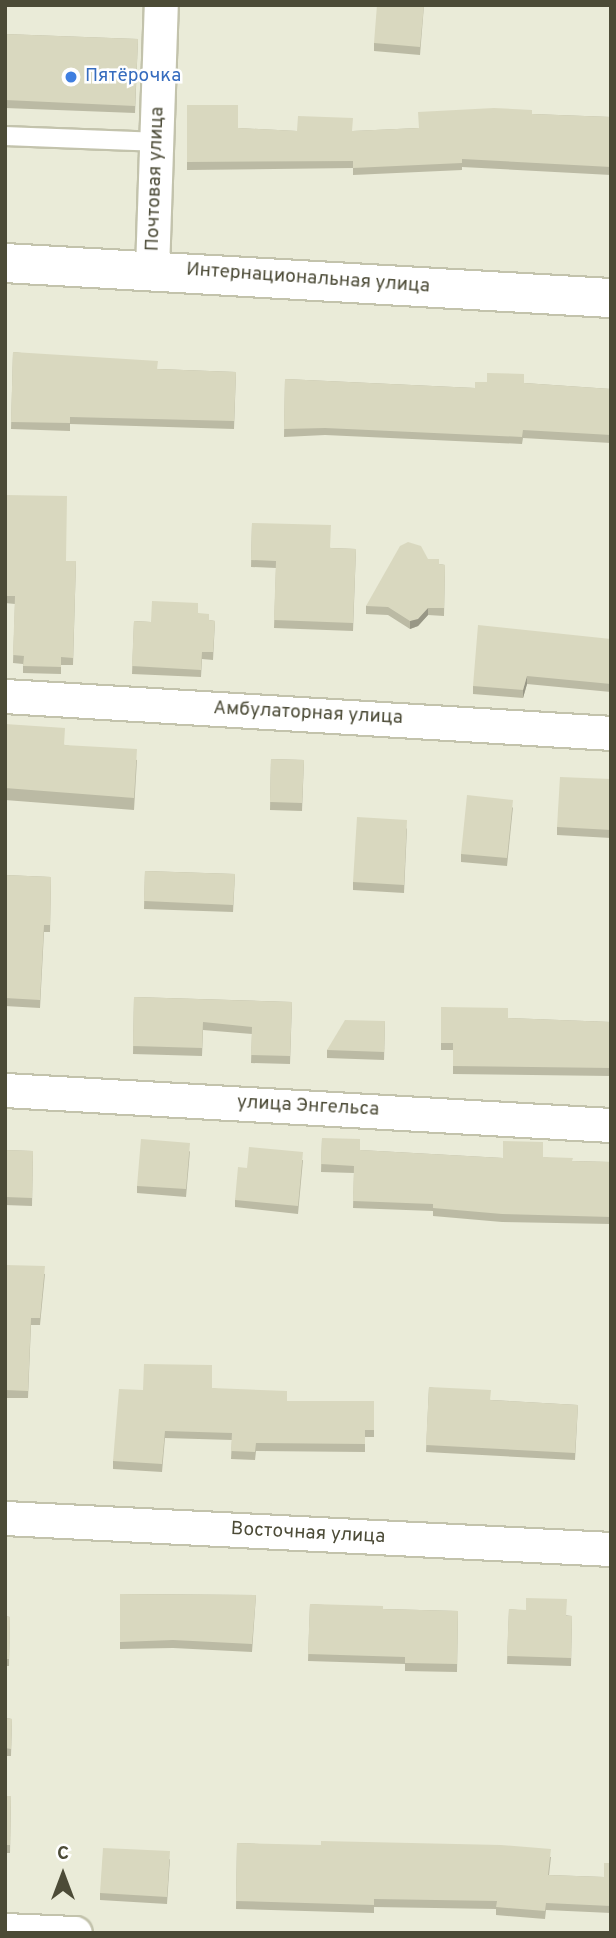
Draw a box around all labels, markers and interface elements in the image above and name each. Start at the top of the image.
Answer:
place label: Пятёрочка [85,66,181,88]
marker: Пятёрочка [63,69,79,85]
street label: Почтовая улица [142,106,170,252]
street label: Интернациональная улица [185,259,431,299]
street label: Амбулаторная улица [213,698,403,730]
street label: улица Энгельса [236,1092,380,1122]
street label: Восточная улица [230,1519,386,1549]
north arrow [28,1840,98,1910]
text: С [57,1842,69,1866]

